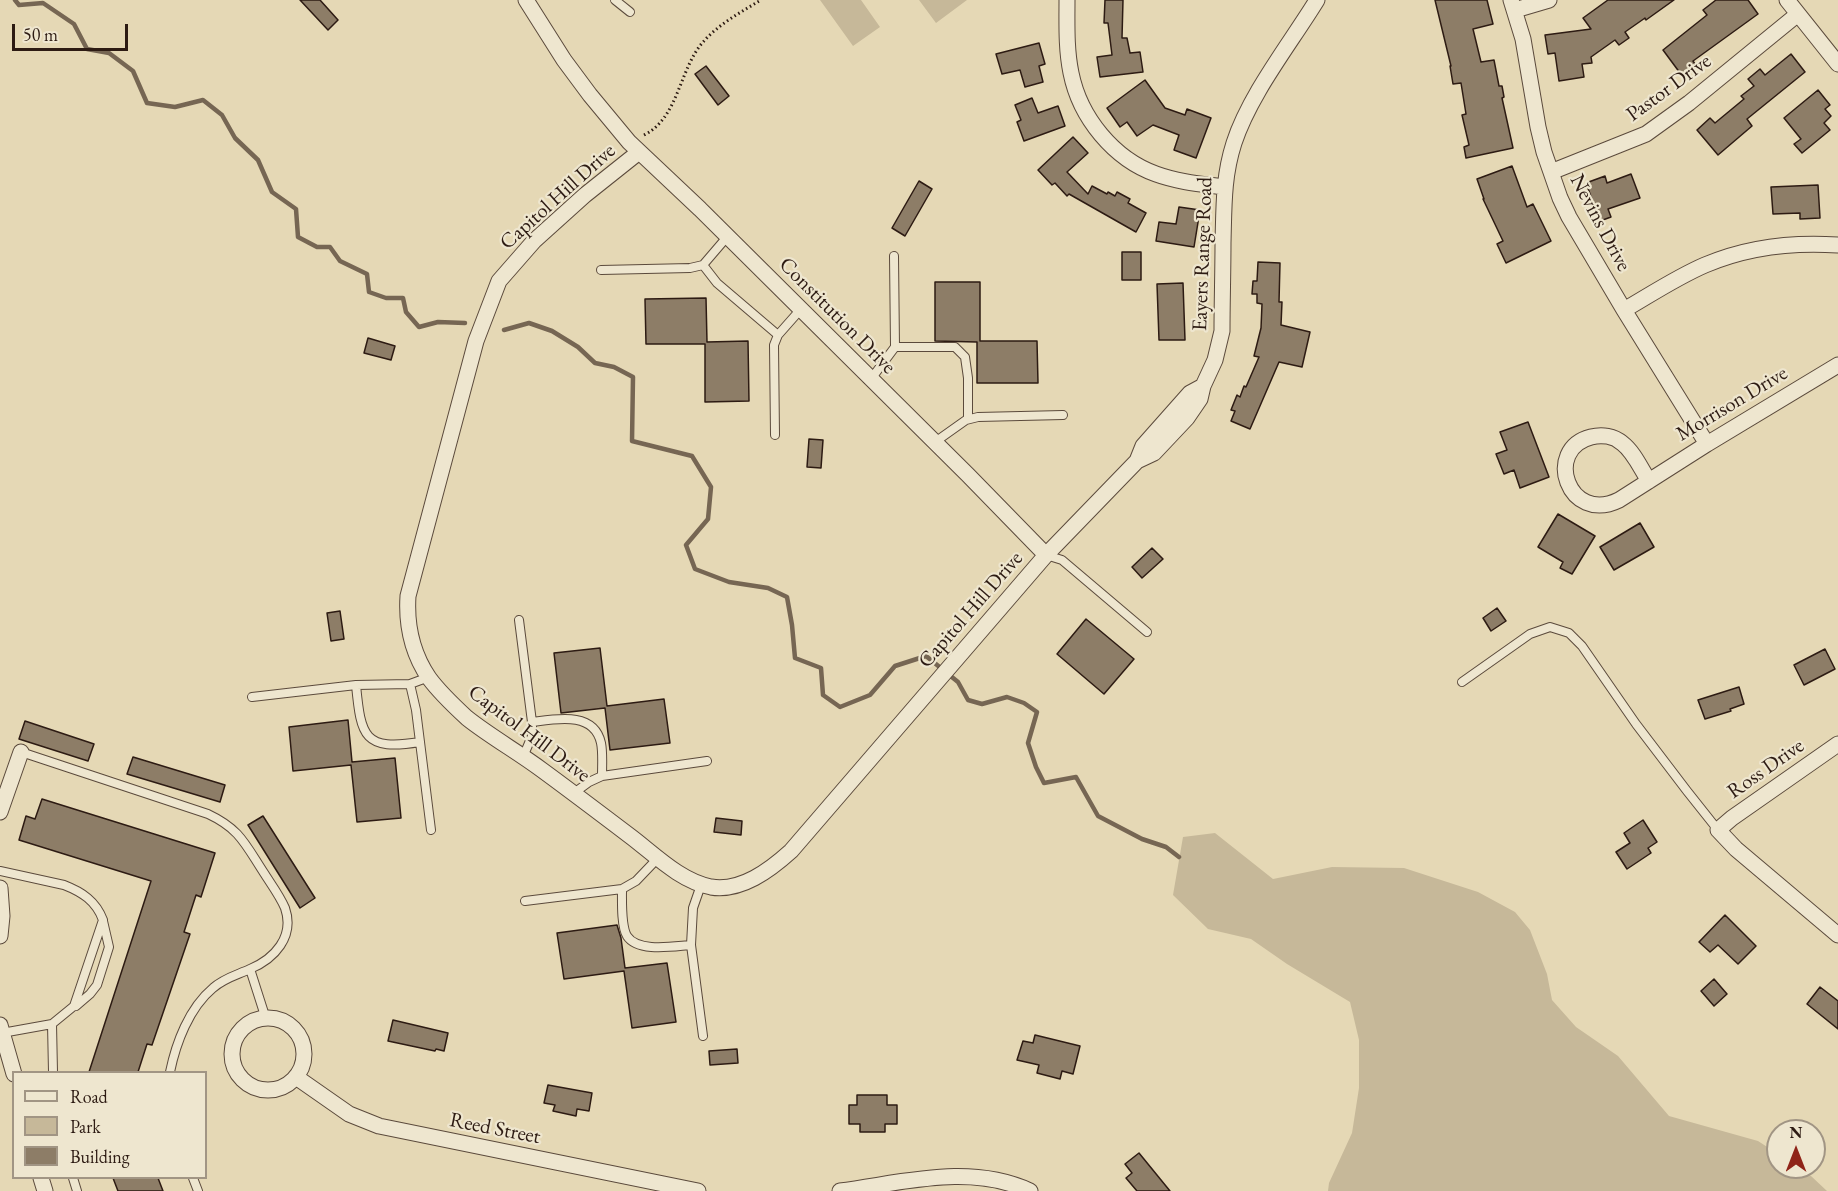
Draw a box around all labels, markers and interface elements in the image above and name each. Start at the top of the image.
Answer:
scale bar [15,12,130,50]
text: 50 m [23,23,58,46]
street label: Pastor Drive [1622,49,1716,127]
street label: Capitol Hill Drive [495,139,621,255]
street label: Nevins Drive [1564,170,1636,276]
street label: Eayers Range Road [1188,176,1218,332]
street label: Constitution Drive [773,252,901,380]
street label: Morrison Drive [1672,361,1792,447]
street label: Capitol Hill Drive [913,546,1029,674]
street label: Capitol Hill Drive [463,680,595,788]
street label: Ross Drive [1723,733,1809,805]
legend [12,1071,207,1179]
text: Road [70,1085,108,1108]
street label: Reed Street [447,1108,543,1150]
text: Park [70,1115,101,1138]
north arrow [1766,1119,1826,1179]
text: N [1790,1122,1802,1143]
text: Building [70,1145,130,1168]

